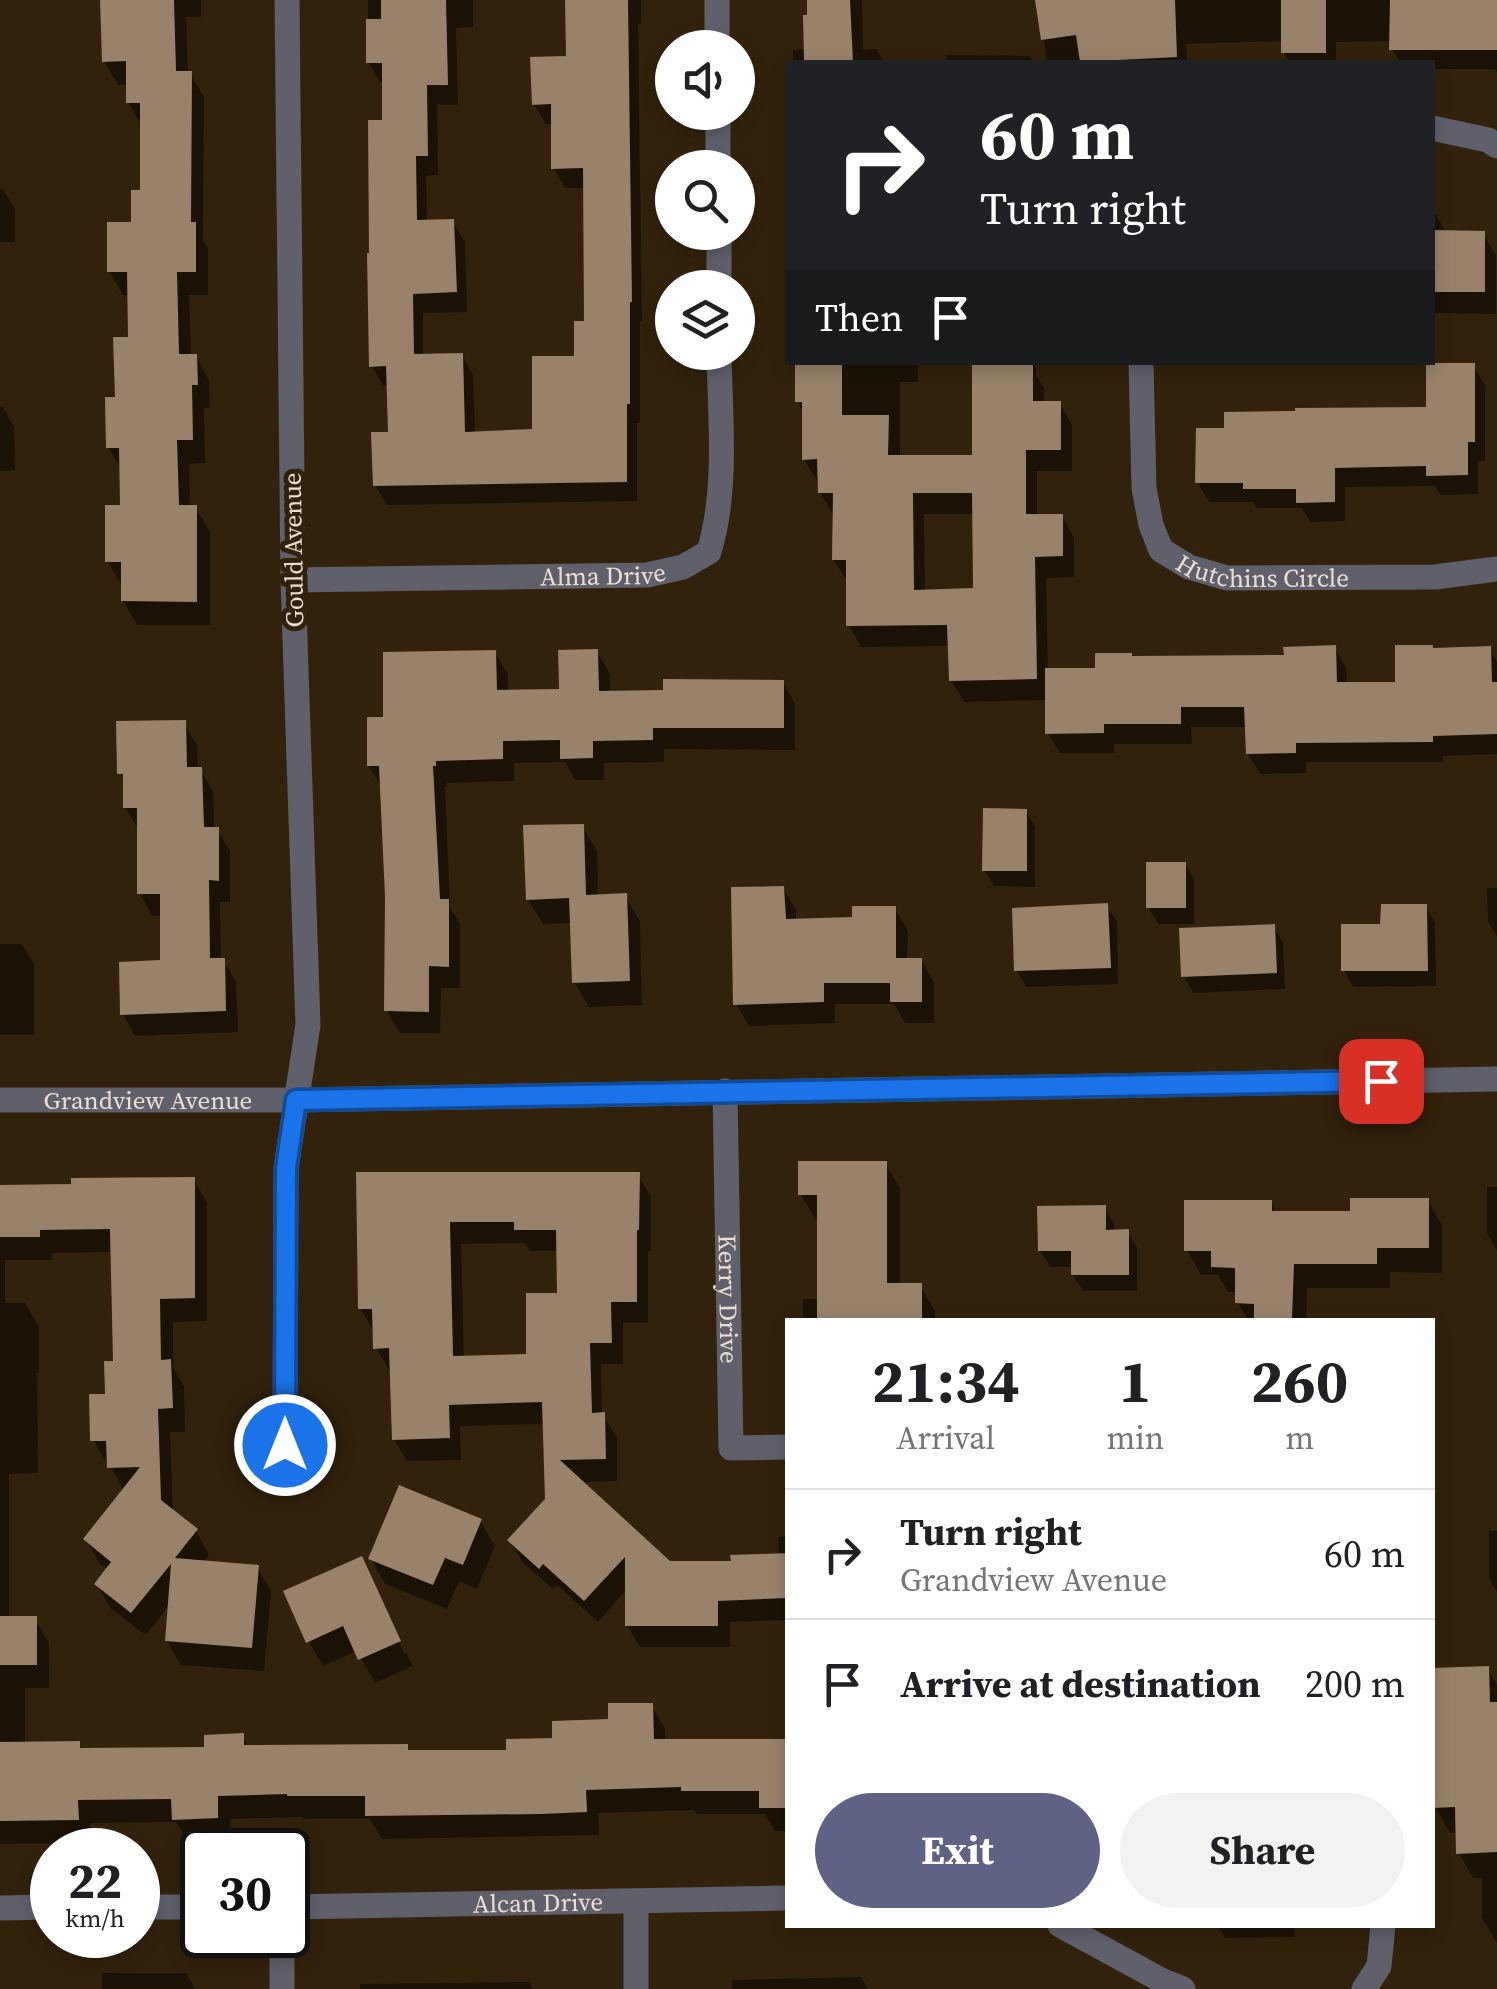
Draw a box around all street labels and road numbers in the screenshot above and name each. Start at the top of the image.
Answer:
street label: Gould Avenue [275,472,311,628]
street label: Hutchins Circle [1170,546,1349,595]
street label: Alma Drive [540,554,669,594]
street label: Grandview Avenue [44,1083,252,1117]
street label: Kerry Drive [710,1234,747,1364]
street label: Alcan Drive [473,1884,603,1921]

